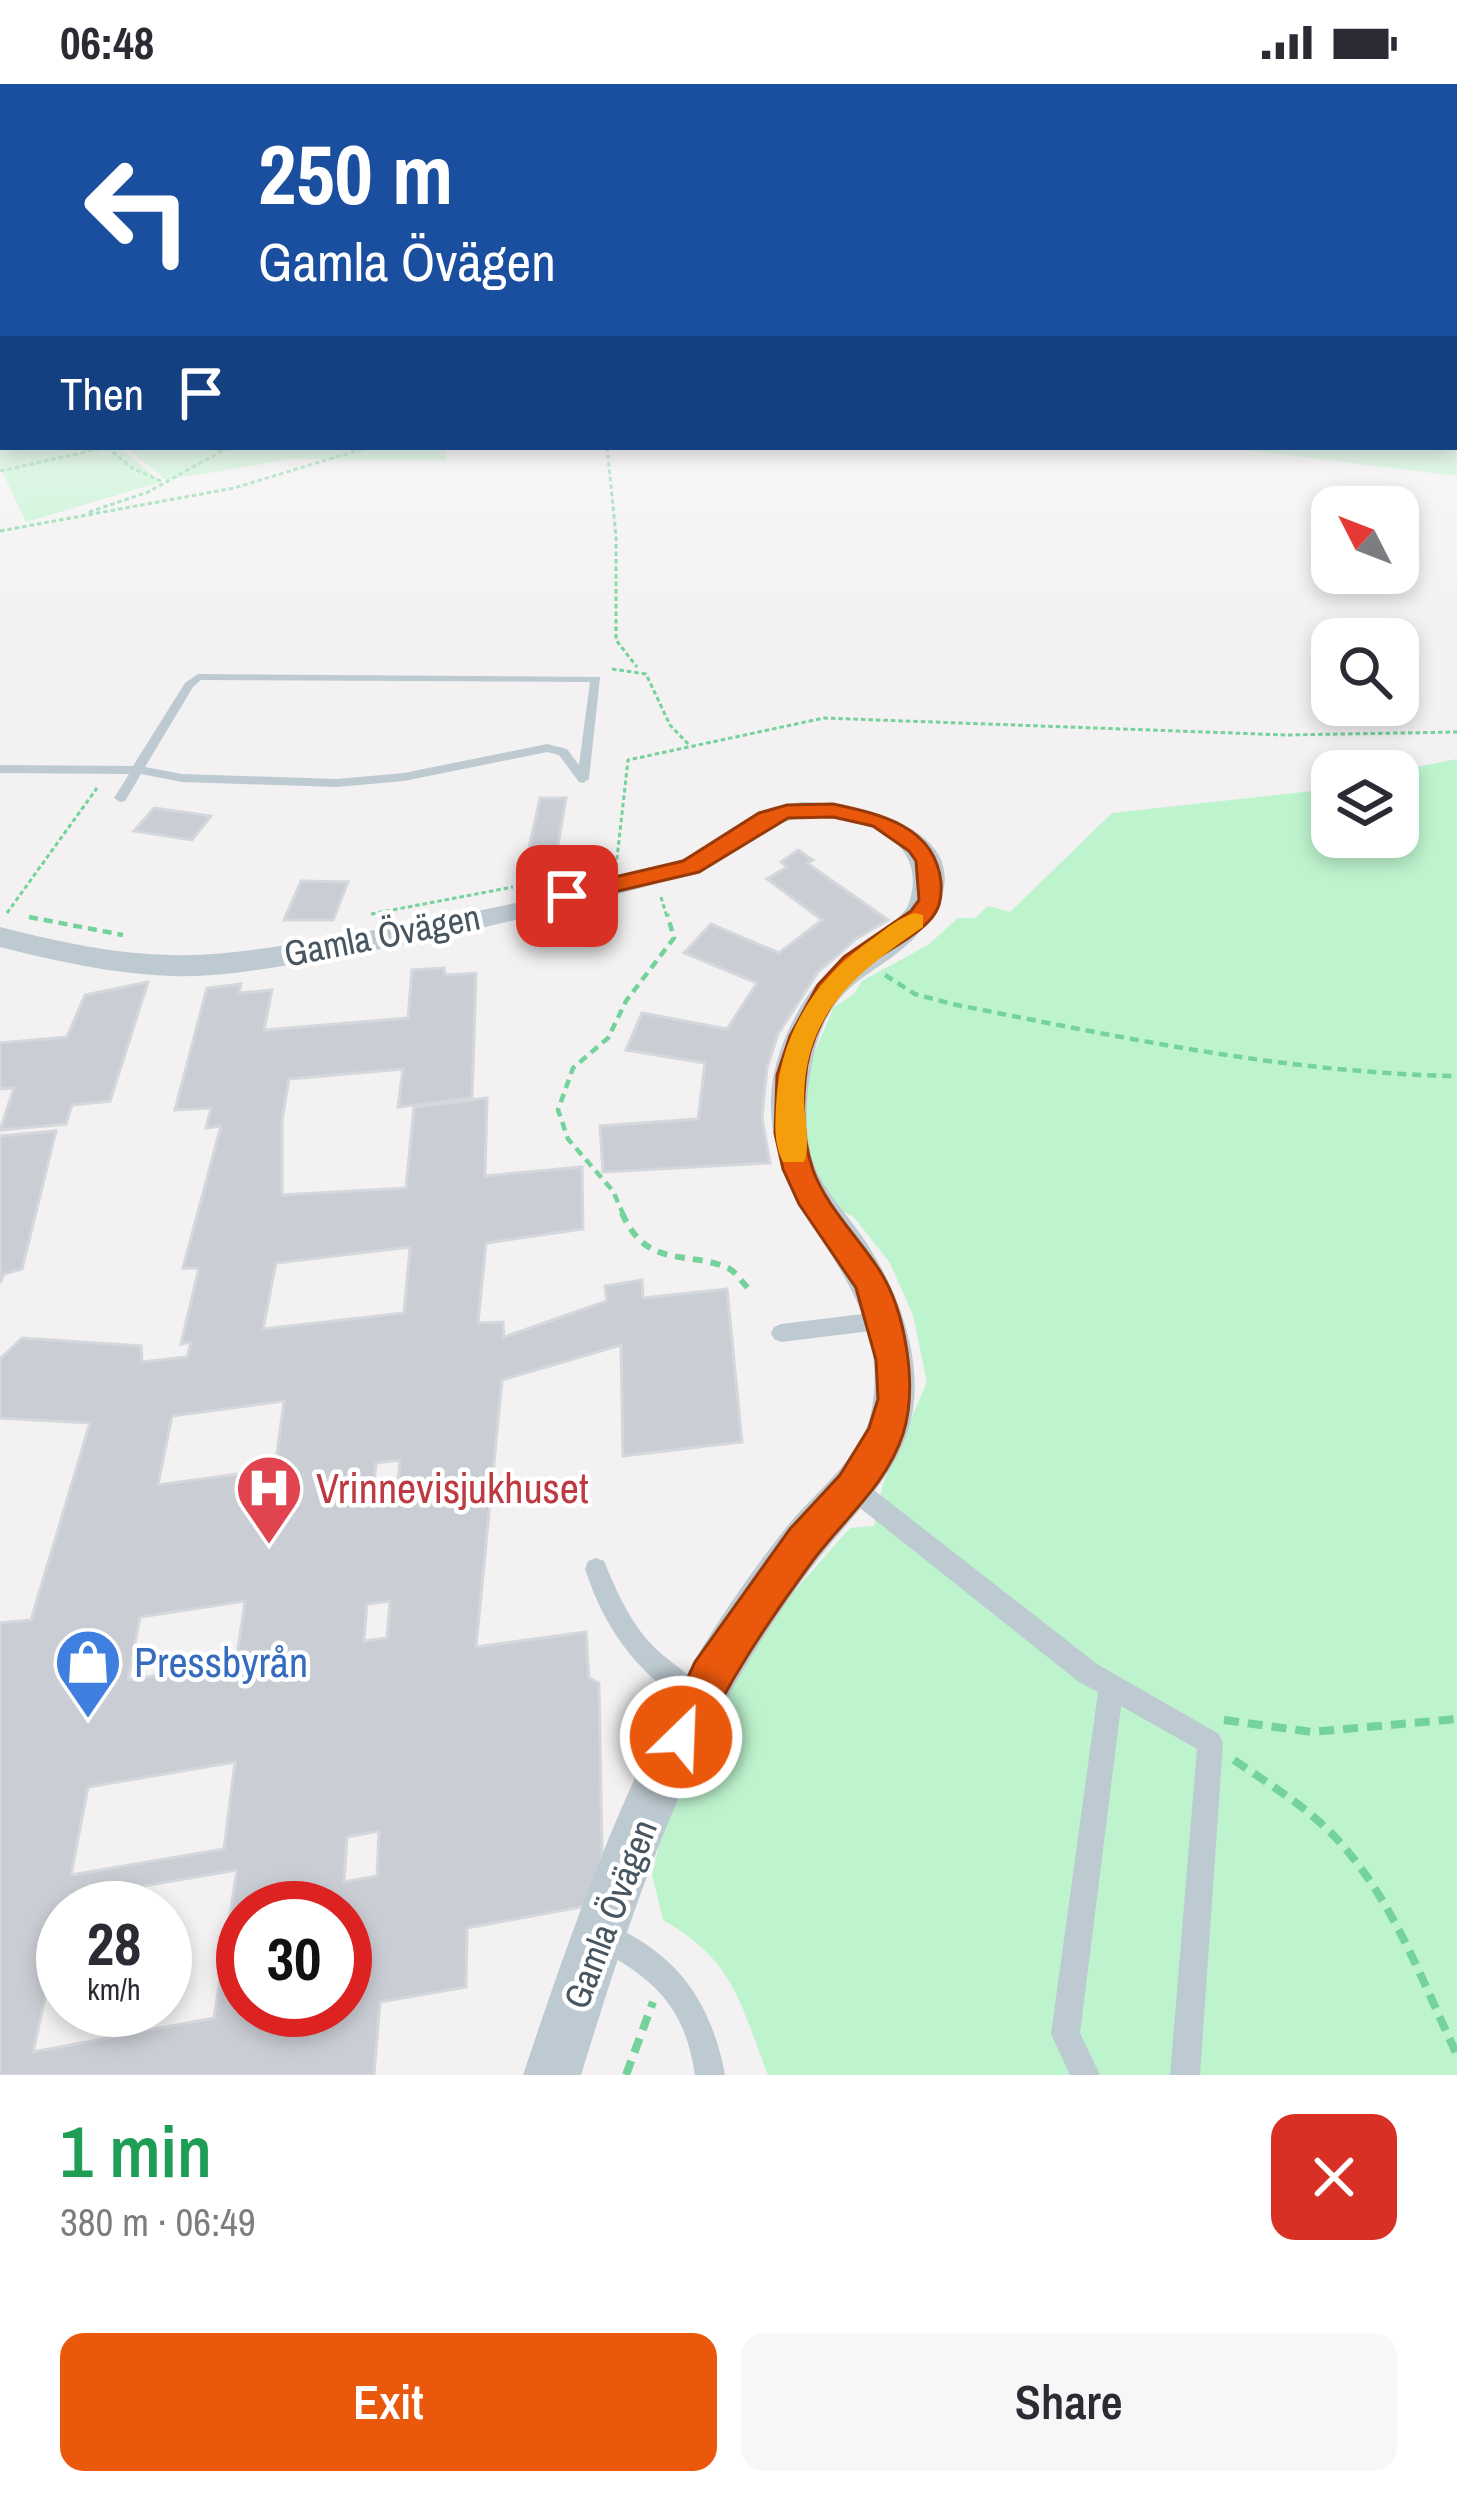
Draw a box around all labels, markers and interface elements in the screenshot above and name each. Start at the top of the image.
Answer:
text: 06:48 [60,12,154,73]
text: 250 m [258,117,453,230]
icon: left [60,132,216,288]
text: Gamla Övägen [258,225,556,298]
icon: arrive [168,360,234,426]
text: Then [60,363,144,424]
north arrow [1311,486,1419,594]
map controls [1311,486,1419,858]
button: search [1311,618,1419,726]
button: layers [1311,750,1419,858]
pin [516,845,618,947]
icon: arrive [534,863,600,929]
street label: Gamla Övägen [280,892,484,978]
hospital icon: Vrinnevisjukhuset [234,1453,304,1547]
place label: Vrinnevisjukhuset [316,1460,589,1516]
shop icon: Pressbyrån [53,1627,123,1721]
place label: Pressbyrån [134,1634,308,1690]
position arrow [618,1674,744,1800]
street label: Gamla Övägen [552,1813,668,2015]
speed limit sign: 30 [216,1881,372,2037]
text: 28 [87,1903,141,1984]
text: km/h [87,1969,141,2009]
text: 1 min [60,2102,212,2199]
button: close [1271,2114,1397,2240]
text: 380 m · 06:49 [60,2196,256,2248]
button: Exit [60,2333,717,2471]
button: Share [741,2333,1397,2471]

